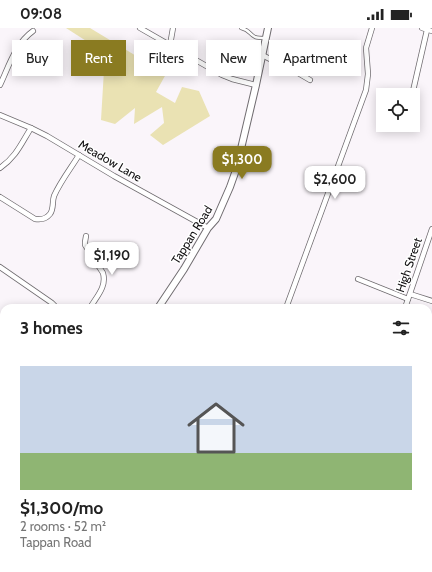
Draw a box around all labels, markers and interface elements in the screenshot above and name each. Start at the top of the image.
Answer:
text: 09:08 [20,5,62,23]
chip: Buy [12,40,63,76]
chip: Rent [71,40,126,76]
chip: Filters [134,40,198,76]
chip: New [206,40,261,76]
chip: Apartment [269,40,361,76]
map controls [376,88,420,132]
button: locate [376,88,420,132]
street label: Meadow Lane [76,136,145,185]
pin: $1,300 [209,146,275,180]
text: $1,300 [222,151,262,167]
pin: $2,600 [302,166,368,200]
text: $2,600 [313,171,357,187]
street label: Tappan Road [168,203,215,267]
street label: High Street [392,235,425,294]
pin: $1,190 [79,242,145,276]
text: $1,190 [94,247,130,263]
icon: filters [390,317,412,339]
text: 3 homes [20,318,83,338]
icon: home [180,392,252,464]
text: $1,300/mo [20,498,103,518]
text: 2 rooms · 52 m² [20,518,106,534]
text: Tappan Road [20,534,92,550]

